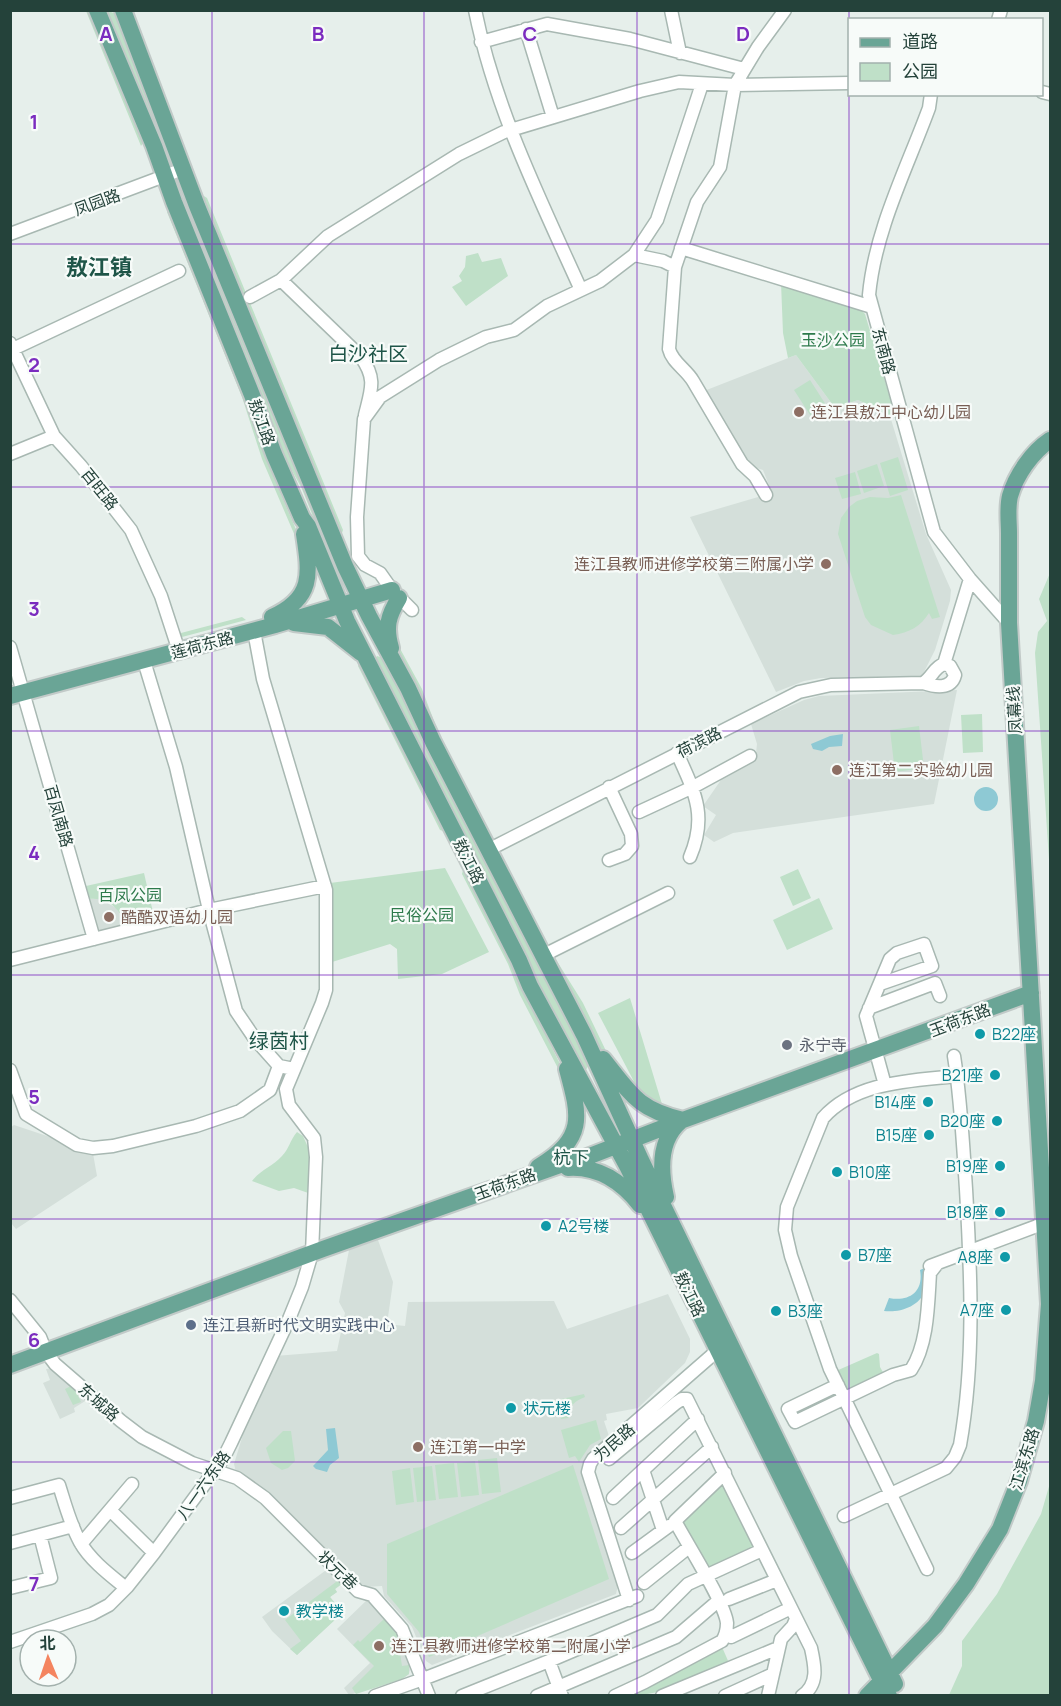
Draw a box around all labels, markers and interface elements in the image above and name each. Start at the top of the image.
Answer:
legend [848,18,1043,96]
text: A [99,20,113,47]
text: B [312,20,325,47]
text: C [523,20,537,47]
text: D [736,20,750,47]
text: 道路 [902,29,938,53]
text: 公园 [902,59,938,83]
text: 1 [30,108,38,135]
street label: 凤园路 [71,183,123,221]
district label: 敖江镇 [66,252,132,282]
street label: 东南路 [867,325,901,377]
park label: 玉沙公园 [801,329,865,351]
district label: 白沙社区 [328,340,408,367]
text: 2 [28,351,40,378]
street label: 敖江路 [243,396,281,448]
place label: 连江县敖江中心幼儿园 [811,401,971,423]
marker: 连江县敖江中心幼儿园 [792,405,806,419]
street label: 百旺路 [76,463,124,515]
place label: 连江县教师进修学校第三附属小学 [574,553,814,575]
marker: 连江县教师进修学校第三附属小学 [819,557,833,571]
text: 3 [28,595,40,622]
street label: 莲荷东路 [168,626,236,664]
street label: 凤幕线 [1002,685,1026,735]
street label: 荷滨路 [673,721,725,763]
place label: 连江第二实验幼儿园 [849,759,993,781]
marker: 连江第二实验幼儿园 [830,763,844,777]
street label: 百凤南路 [40,782,78,850]
street label: 敖江路 [448,835,490,887]
text: 4 [28,839,40,866]
park label: 百凤公园 [98,884,162,906]
park label: 民俗公园 [390,904,454,926]
place label: 酷酷双语幼儿园 [121,906,233,928]
marker: 酷酷双语幼儿园 [102,910,116,924]
street label: 玉荷东路 [926,998,994,1042]
place label: B22座 [992,1023,1036,1045]
district label: 绿茵村 [249,1027,309,1054]
marker: B22座 [973,1027,987,1041]
place label: 永宁寺 [799,1034,847,1056]
marker: 永宁寺 [780,1038,794,1052]
place label: B21座 [942,1064,983,1086]
marker: B21座 [988,1068,1002,1082]
text: 5 [28,1083,40,1110]
place label: B14座 [875,1091,916,1113]
marker: B14座 [921,1095,935,1109]
place label: B20座 [940,1110,985,1132]
marker: B20座 [990,1114,1004,1128]
place label: B15座 [876,1124,917,1146]
marker: B15座 [922,1128,936,1142]
district label: 杭下 [553,1145,589,1169]
place label: B19座 [946,1155,988,1177]
marker: B19座 [993,1159,1007,1173]
place label: B10座 [849,1161,891,1183]
street label: 玉荷东路 [471,1163,539,1205]
marker: B10座 [830,1165,844,1179]
place label: B18座 [947,1201,988,1223]
marker: B18座 [993,1205,1007,1219]
place label: A2号楼 [558,1215,609,1237]
marker: A2号楼 [539,1219,553,1233]
place label: B7座 [858,1244,892,1266]
place label: A8座 [958,1246,993,1268]
marker: B7座 [839,1248,853,1262]
marker: A8座 [998,1250,1012,1264]
street label: 敖江路 [670,1268,710,1320]
place label: A7座 [960,1299,994,1321]
place label: B3座 [788,1300,823,1322]
marker: A7座 [999,1303,1013,1317]
marker: B3座 [769,1304,783,1318]
place label: 连江县新时代文明实践中心 [203,1314,395,1336]
marker: 连江县新时代文明实践中心 [184,1318,198,1332]
text: 6 [28,1326,40,1353]
street label: 东城路 [74,1378,124,1426]
place label: 状元楼 [523,1397,571,1419]
marker: 状元楼 [504,1401,518,1415]
street label: 为民路 [589,1418,639,1466]
street label: 江滨东路 [1004,1425,1044,1493]
place label: 连江第一中学 [430,1436,526,1458]
marker: 连江第一中学 [411,1440,425,1454]
street label: 八一六东路 [171,1446,235,1524]
street label: 状元巷 [313,1545,363,1595]
text: 7 [29,1570,39,1597]
place label: 教学楼 [296,1600,344,1622]
marker: 教学楼 [277,1604,291,1618]
north arrow [18,1628,78,1688]
text: 北 [39,1632,56,1654]
place label: 连江县教师进修学校第二附属小学 [391,1635,631,1657]
marker: 连江县教师进修学校第二附属小学 [372,1639,386,1653]

